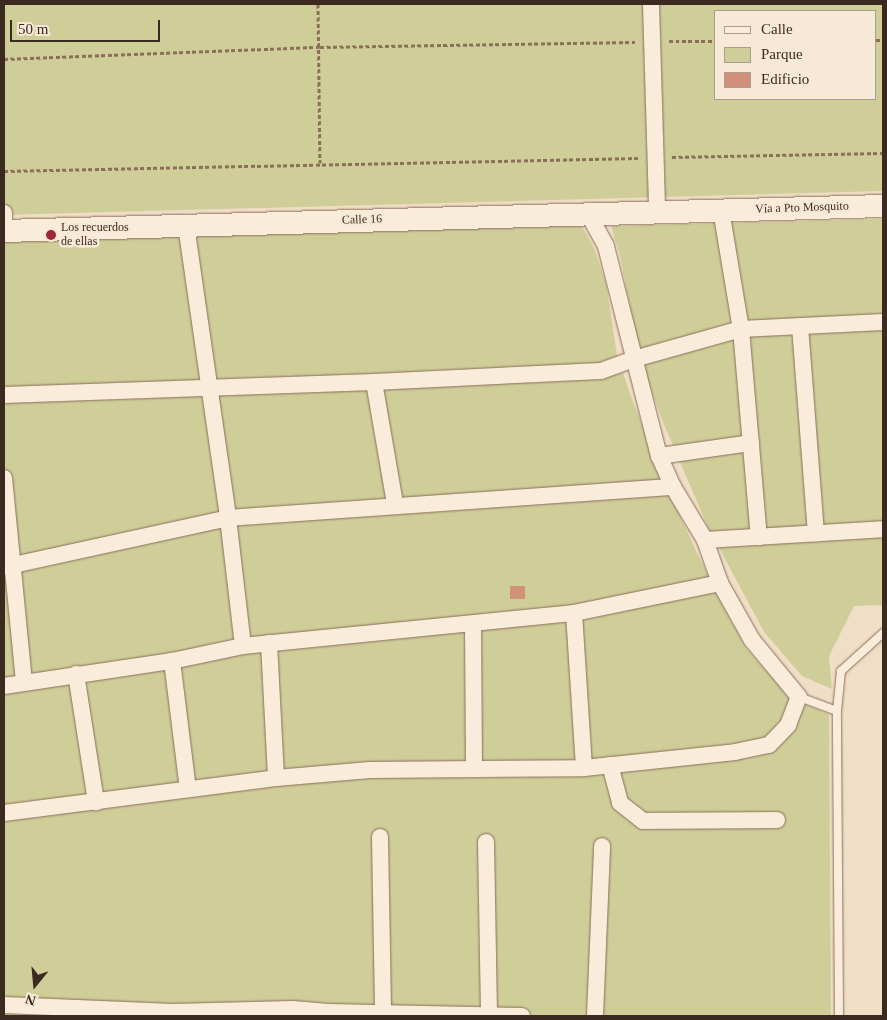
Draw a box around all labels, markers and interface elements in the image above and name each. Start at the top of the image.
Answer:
scale bar [12,10,162,42]
legend [714,10,877,100]
text: 50 m [18,21,48,37]
text: Calle [761,21,793,37]
text: Parque [761,46,803,62]
text: Edificio [761,71,809,87]
street label: Vía a Pto Mosquito [755,199,849,217]
street label: Calle 16 [342,212,382,228]
place label: Los recuerdos de ellas [61,221,129,249]
marker: Los recuerdos de ellas [45,229,57,241]
north arrow [10,960,60,1010]
text: N [23,991,38,1008]

